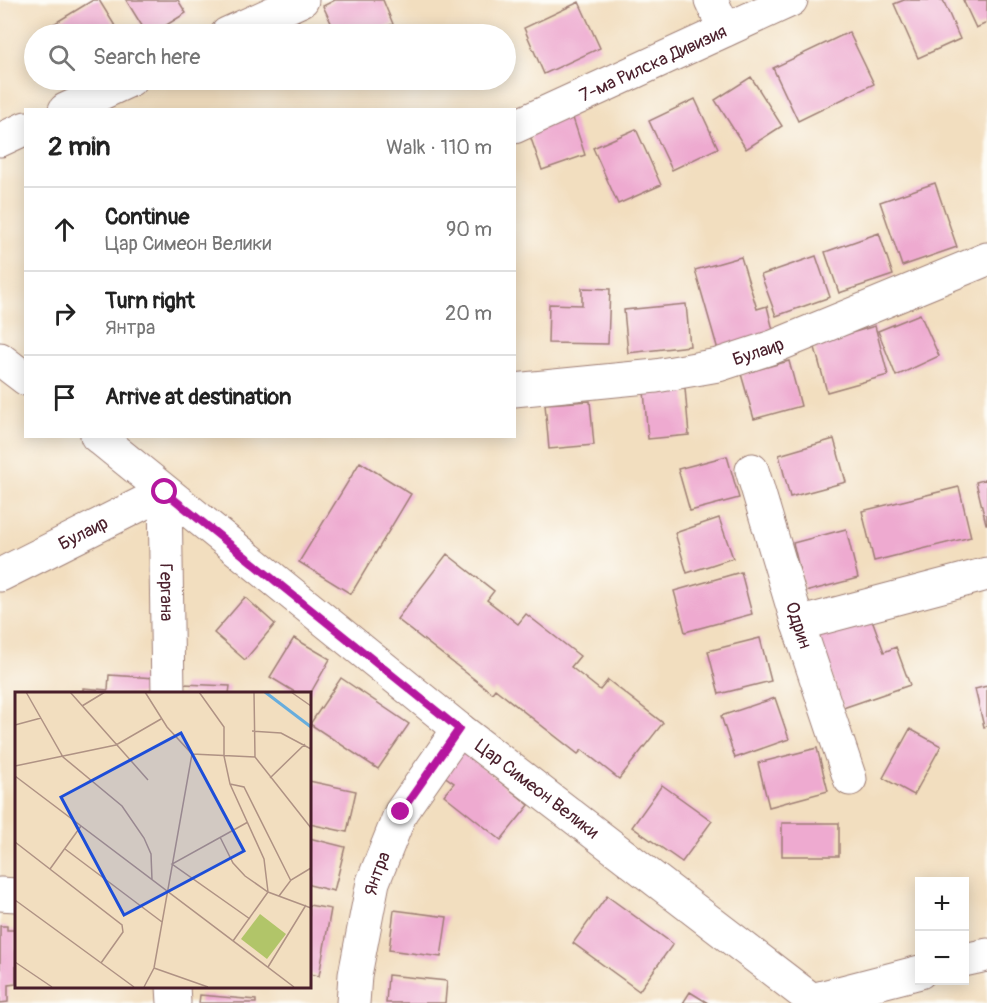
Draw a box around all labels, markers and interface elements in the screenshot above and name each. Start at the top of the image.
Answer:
street label: 7-ма Рилска Дивизия [576,20,730,107]
search box [24,24,516,90]
icon: search [45,41,78,74]
text: Search here [93,43,200,71]
text: 2 min [48,131,110,163]
text: Walk · 110 m [386,135,492,160]
text: Continue [105,203,189,231]
icon: ahead [48,213,81,246]
text: 90 m [446,217,492,242]
text: Цар Симеон Велики [105,231,271,256]
text: Turn right [105,287,195,315]
icon: right [48,297,81,330]
text: 20 m [445,301,492,326]
text: Янтра [105,315,155,340]
street label: Булаир [730,332,787,371]
icon: arrive [48,381,81,414]
text: Arrive at destination [105,383,291,411]
route start [151,478,177,504]
street label: Булаир [54,511,112,555]
street label: Гергана [155,563,178,621]
street label: Одрин [781,599,817,652]
inset map [15,692,310,988]
street label: Цар Симеон Велики [471,734,603,844]
route end [387,798,413,824]
street label: Янтра [359,848,396,897]
map controls [915,877,969,985]
button: + [915,877,969,931]
button: − [915,931,969,985]

